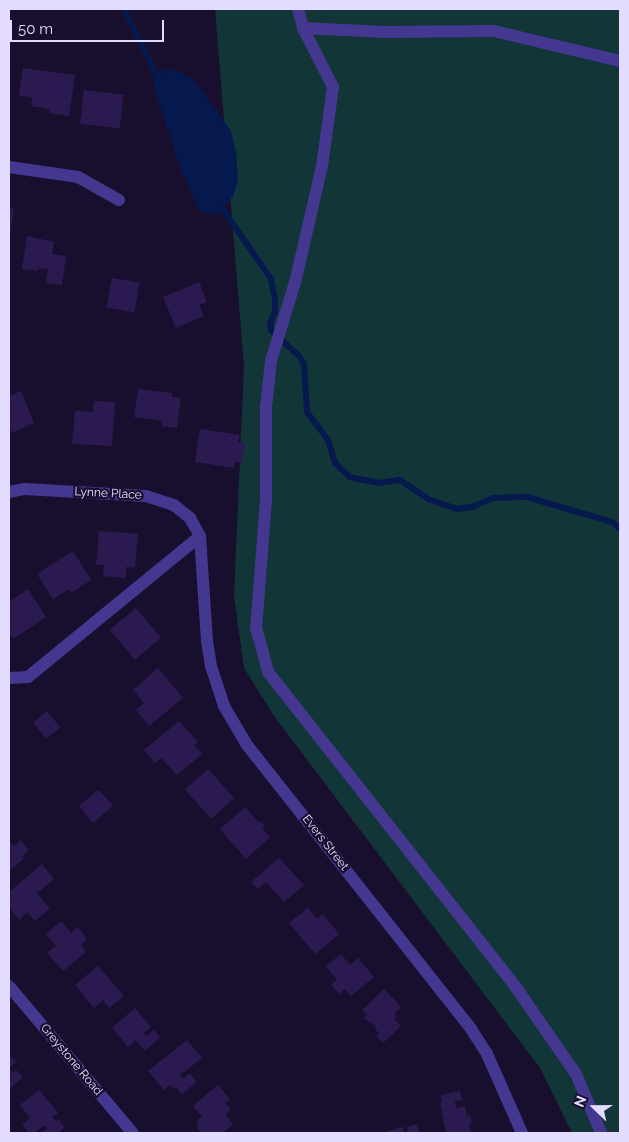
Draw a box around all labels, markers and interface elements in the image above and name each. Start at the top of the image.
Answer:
scale bar [12,10,166,42]
text: 50 m [18,20,53,38]
street label: Lynne Place [74,485,142,503]
street label: Evers Street [299,812,351,874]
street label: Greystone Road [37,1021,105,1099]
north arrow [569,1082,619,1132]
text: N [571,1093,590,1109]

